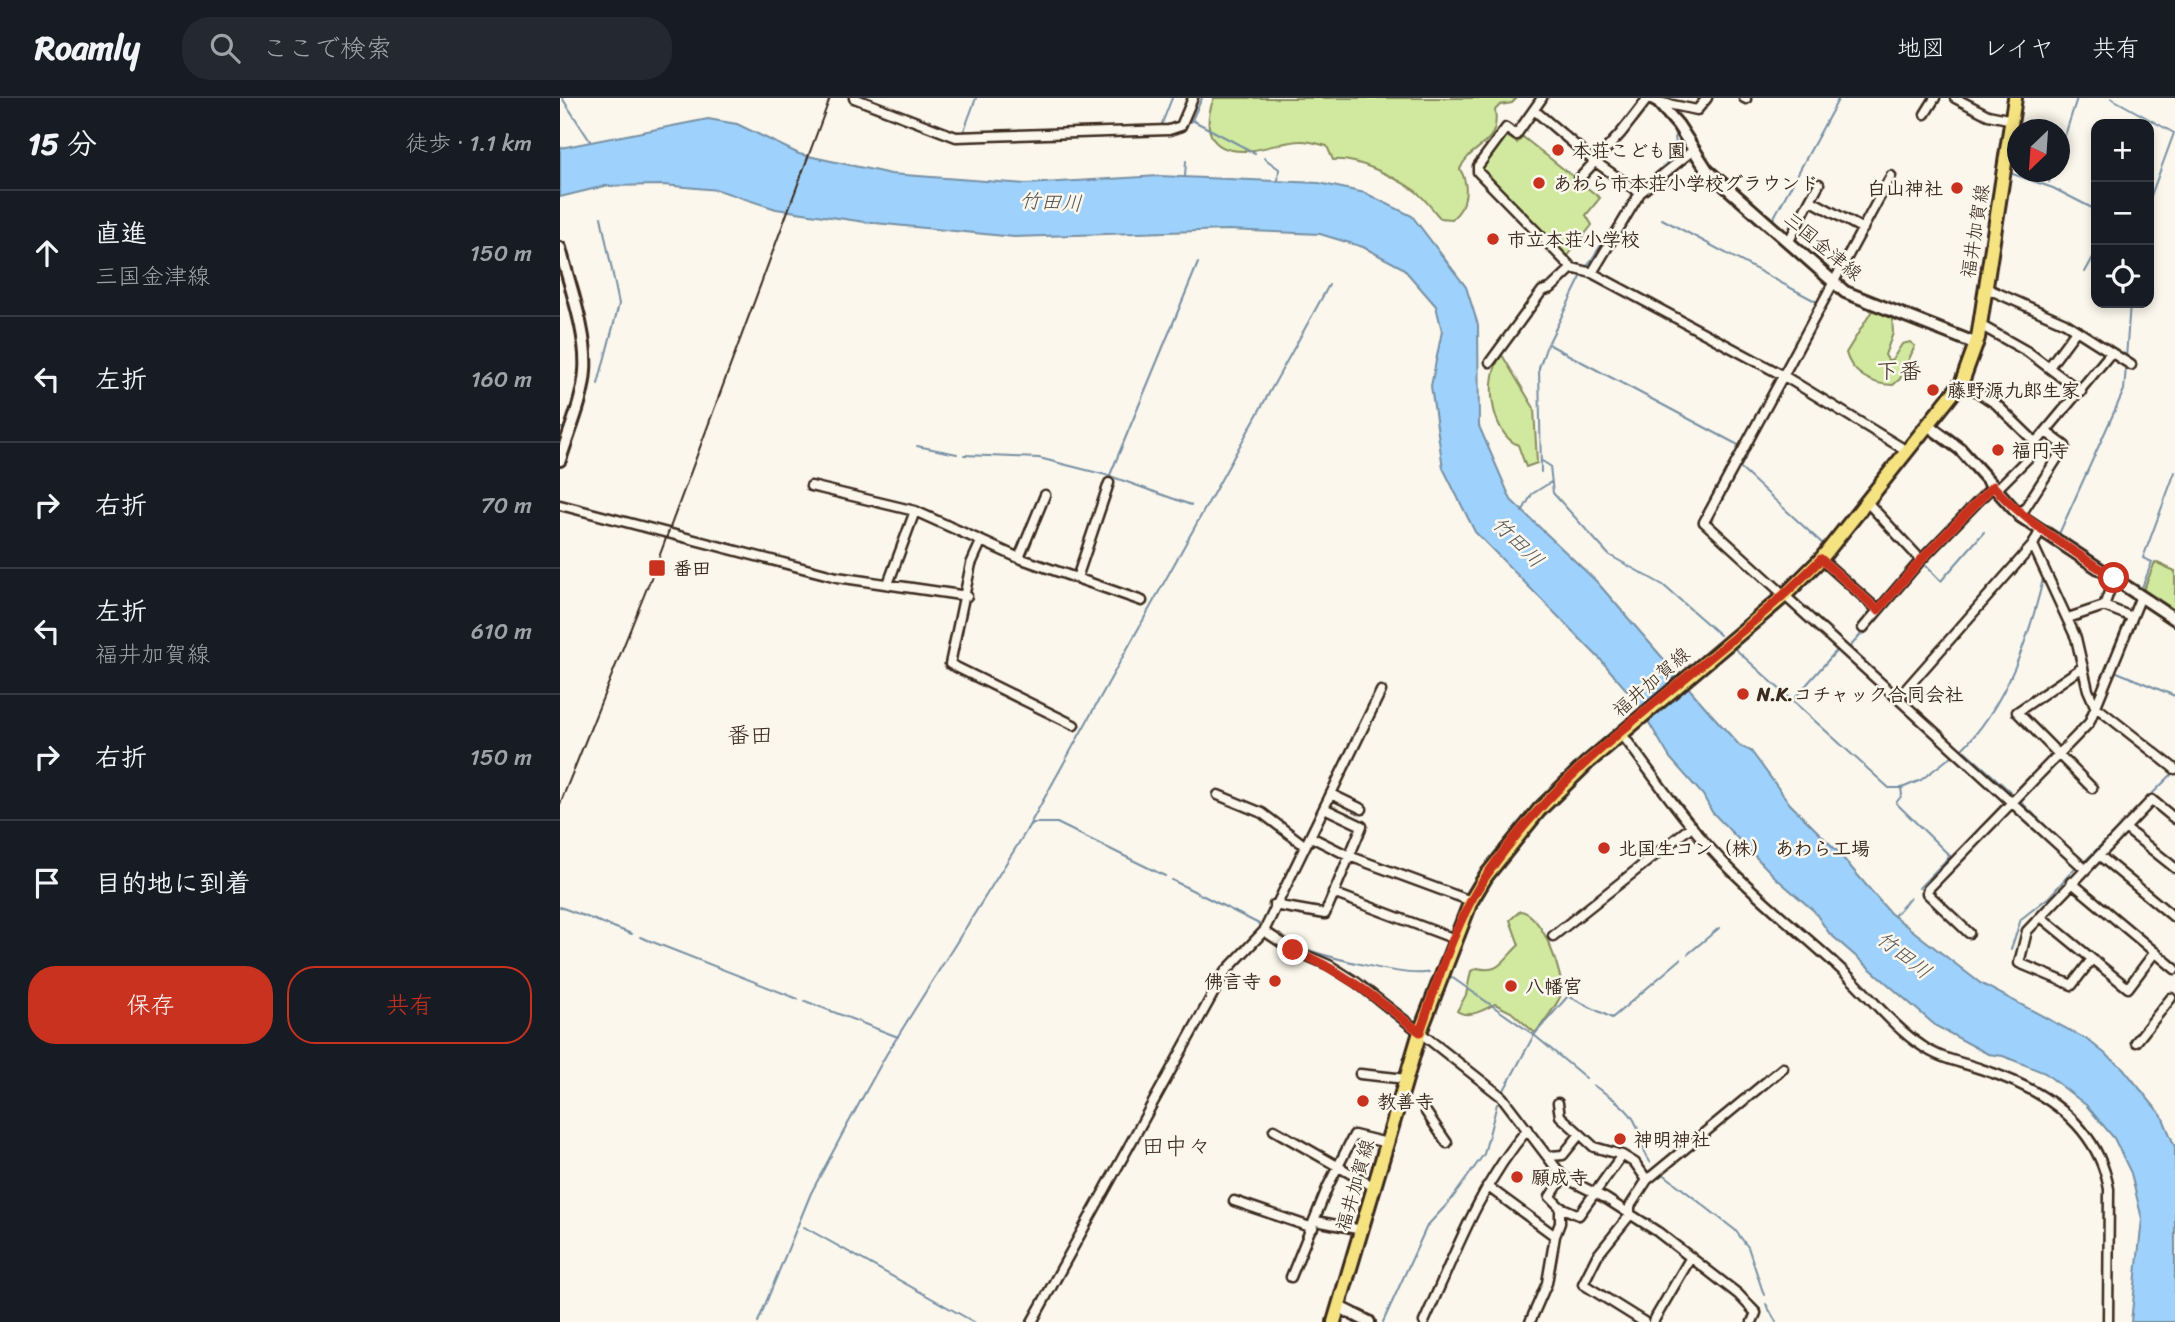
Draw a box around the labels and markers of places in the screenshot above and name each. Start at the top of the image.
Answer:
place label: 本荘こども園 [1572,134,1686,167]
marker: 本荘こども園 [1550,142,1566,158]
place label: あわら市本荘小学校グラウンド [1553,167,1819,200]
place label: 白山神社 [1867,172,1943,205]
marker: あわら市本荘小学校グラウンド [1531,175,1547,191]
marker: 白山神社 [1949,180,1965,196]
place label: 市立本荘小学校 [1507,223,1640,256]
marker: 市立本荘小学校 [1485,231,1501,247]
place label: 藤野源九郎生家 [1947,374,2080,407]
marker: 藤野源九郎生家 [1925,382,1941,398]
place label: 福円寺 [2012,434,2069,467]
marker: 福円寺 [1990,442,2006,458]
place label: 番田 [673,552,711,585]
marker: 番田 [647,558,667,578]
place label: N.K.コチャック合同会社 [1756,678,1963,711]
marker: N.K.コチャック合同会社 [1735,686,1751,702]
place label: 北国生コン（株） あわら工場 [1618,832,1870,865]
marker: 北国生コン（株） あわら工場 [1596,840,1612,856]
place label: 佛言寺 [1204,965,1261,998]
place label: 八幡宮 [1525,970,1582,1003]
marker: 佛言寺 [1267,973,1283,989]
marker: 八幡宮 [1503,978,1519,994]
place label: 教善寺 [1377,1085,1434,1118]
marker: 教善寺 [1355,1093,1371,1109]
place label: 神明神社 [1634,1123,1710,1156]
marker: 神明神社 [1612,1131,1628,1147]
place label: 願成寺 [1531,1161,1588,1194]
marker: 願成寺 [1509,1169,1525,1185]

